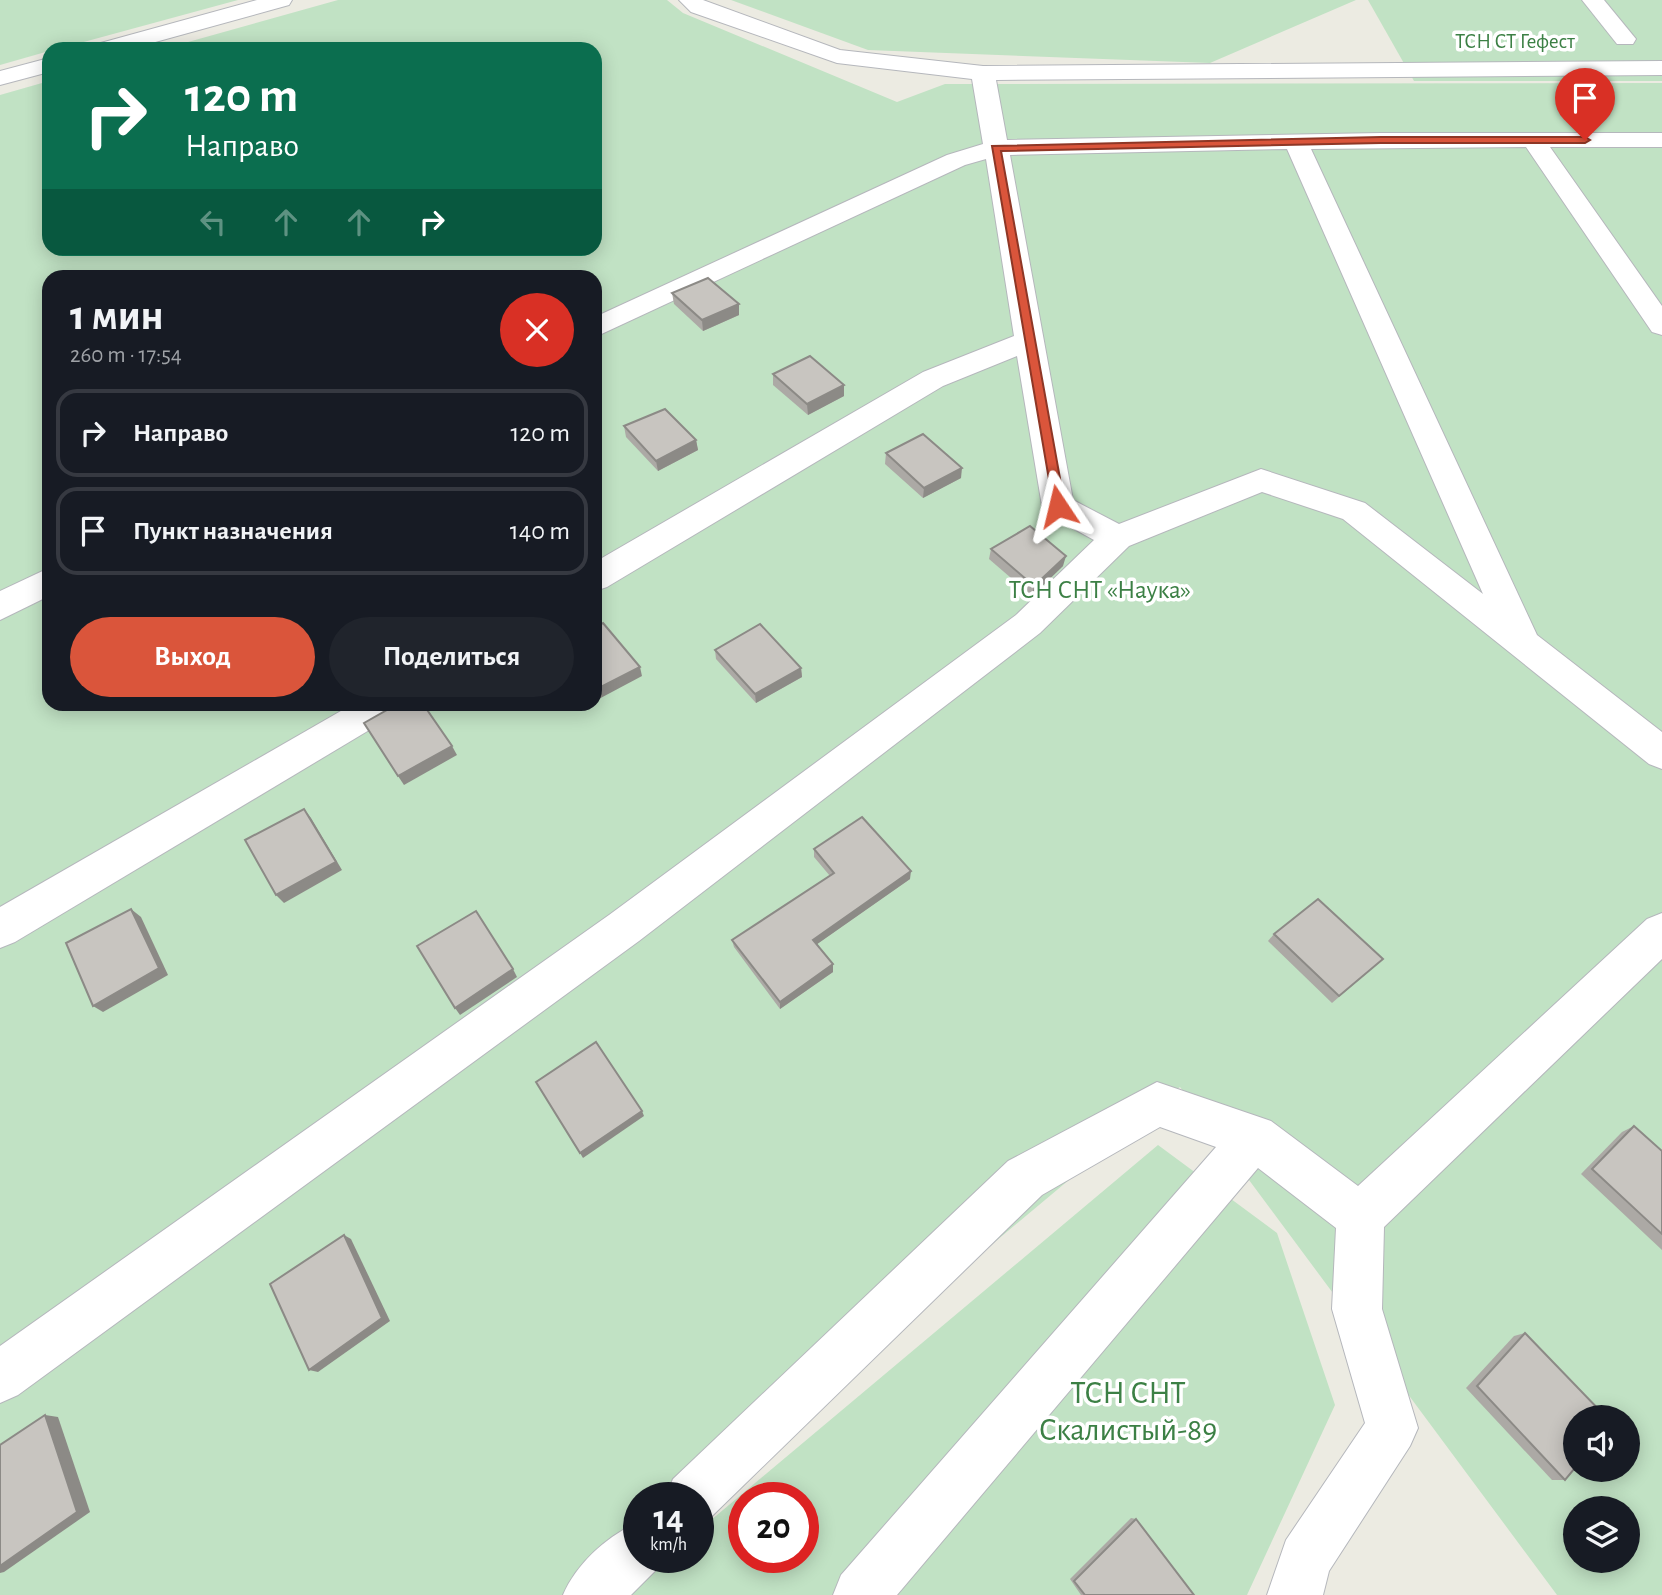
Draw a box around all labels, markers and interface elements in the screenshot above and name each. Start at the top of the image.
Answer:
park label: ТСН СТ Гефест [1455,31,1575,52]
pin [1555,68,1615,140]
icon: right [70,70,161,161]
text: 120 m [185,72,298,121]
icon: arrive [1566,79,1604,117]
text: Направо [185,130,299,162]
icon: left [194,203,232,241]
icon: ahead [267,203,305,241]
icon: ahead [340,203,378,241]
icon: right [413,203,451,241]
button: close [500,293,574,367]
text: 1 мин [70,295,164,337]
text: 260 m · 17:54 [70,344,182,367]
icon: right [74,414,112,452]
text: Направо [133,420,228,446]
text: 120 m [510,420,570,446]
position arrow [1021,469,1095,543]
icon: arrive [74,512,112,550]
text: Пункт назначения [133,518,333,544]
text: 140 m [510,518,570,544]
park label: ТСН СНТ «Наука» [1009,577,1191,603]
button: Выход [70,617,315,697]
button: Поделиться [329,617,574,697]
park label: ТСН СНТ Скалистый-89 [1039,1377,1217,1446]
map controls [1563,1405,1640,1573]
button: sound [1563,1405,1640,1482]
speed limit sign: 20 [728,1482,819,1573]
button: layers [1563,1496,1640,1573]
text: 14 [653,1501,684,1536]
text: km/h [650,1536,687,1554]

